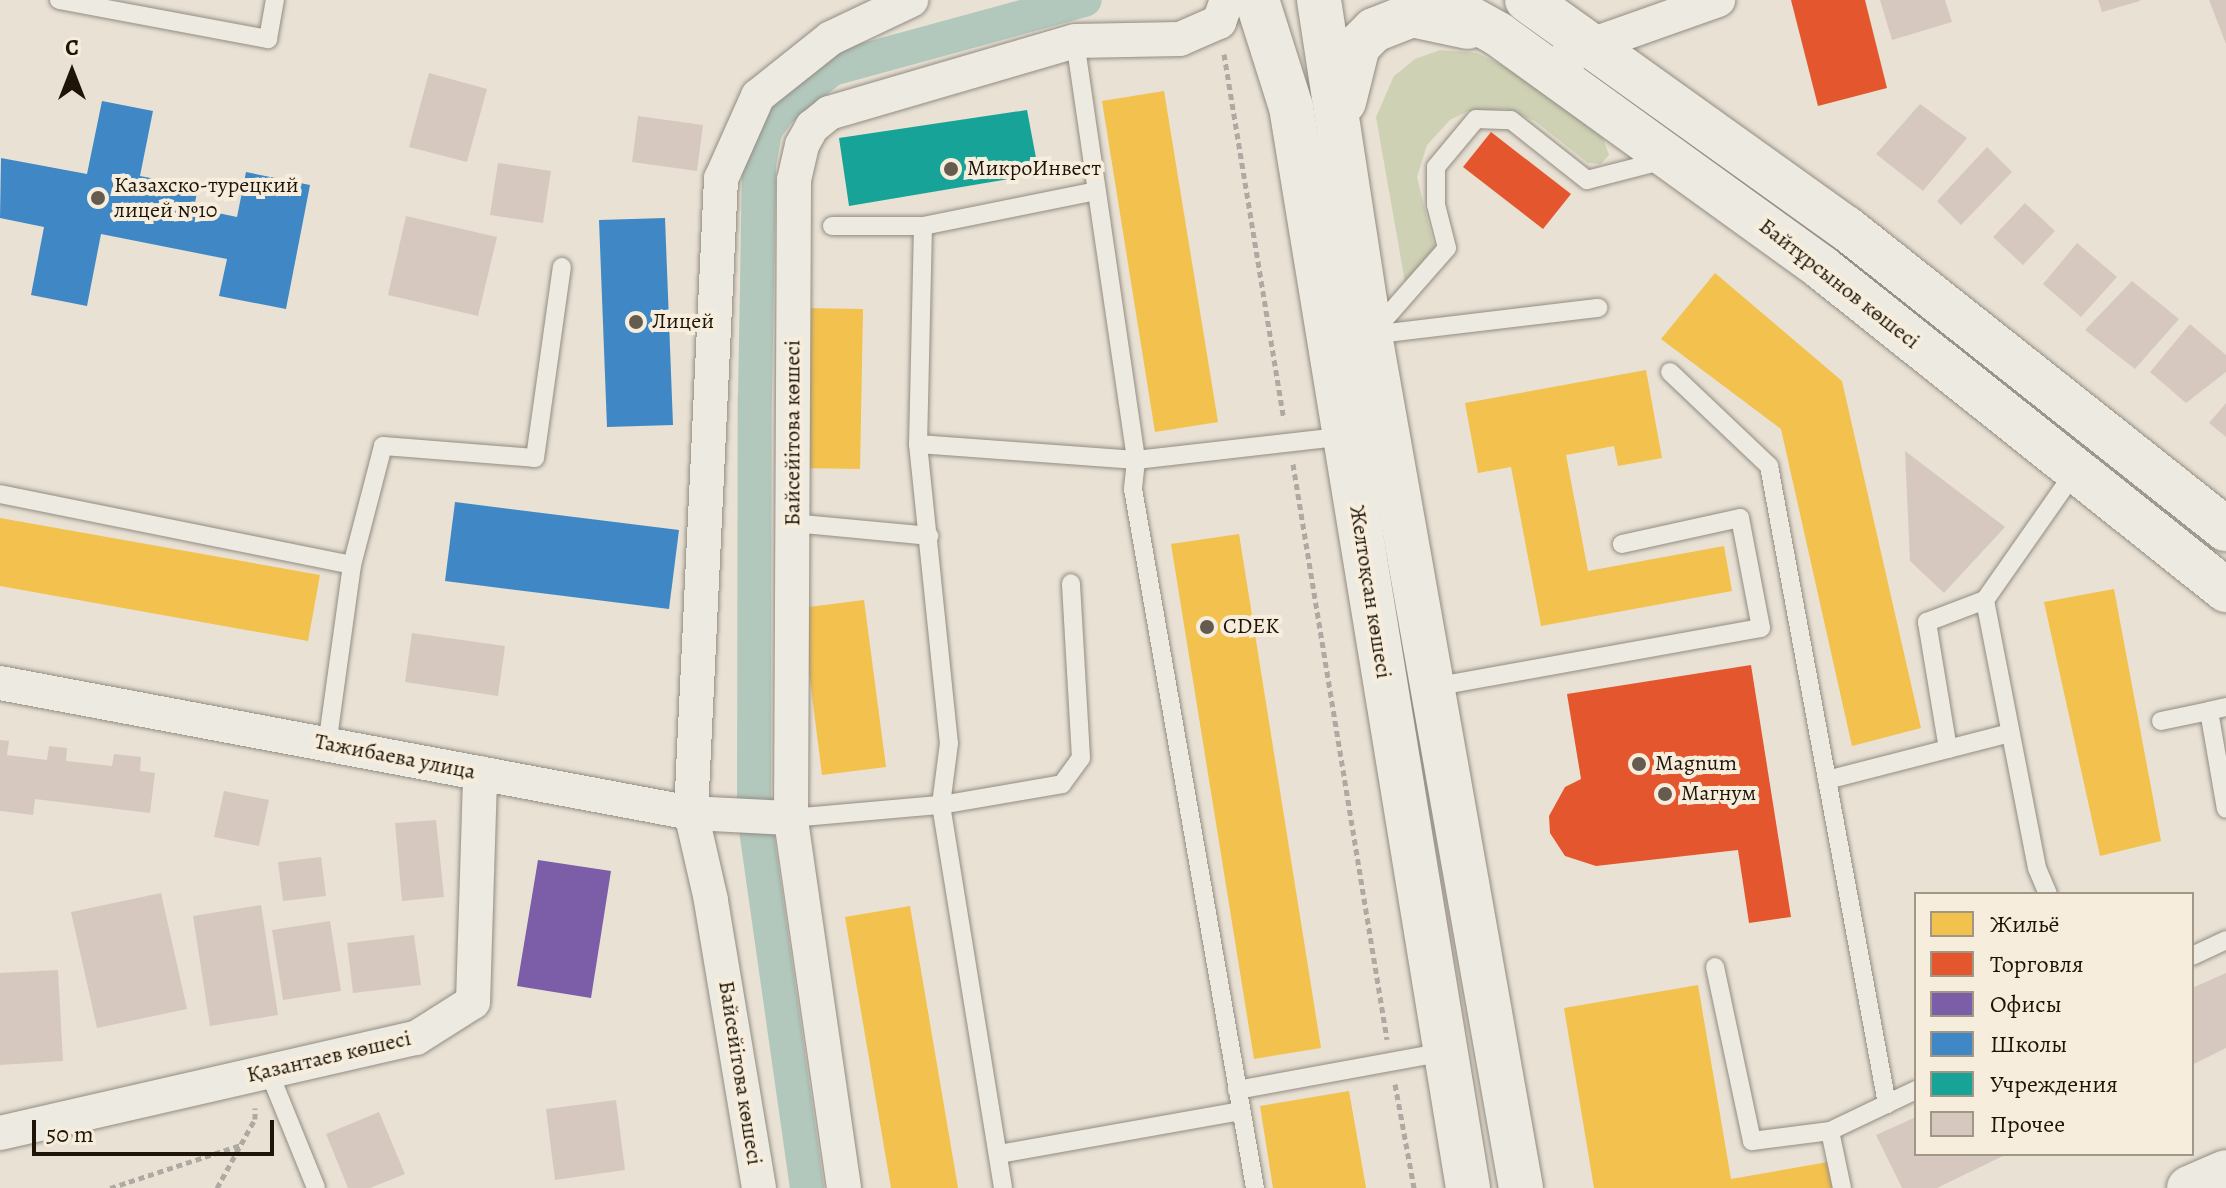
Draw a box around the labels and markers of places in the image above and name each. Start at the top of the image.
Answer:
place label: МикроИнвест [967,156,1101,182]
marker: МикроИнвест [942,160,960,178]
place label: Казахско-турецкий лицей №10 [114,172,299,224]
marker: Казахско-турецкий лицей №10 [89,189,107,207]
place label: Лицей [652,309,714,335]
marker: Лицей [627,313,645,331]
place label: CDEK [1223,614,1279,640]
marker: CDEK [1198,618,1216,636]
place label: Magnum [1655,751,1737,777]
marker: Magnum [1630,755,1648,773]
place label: Магнум [1681,781,1756,807]
marker: Магнум [1656,785,1674,803]

